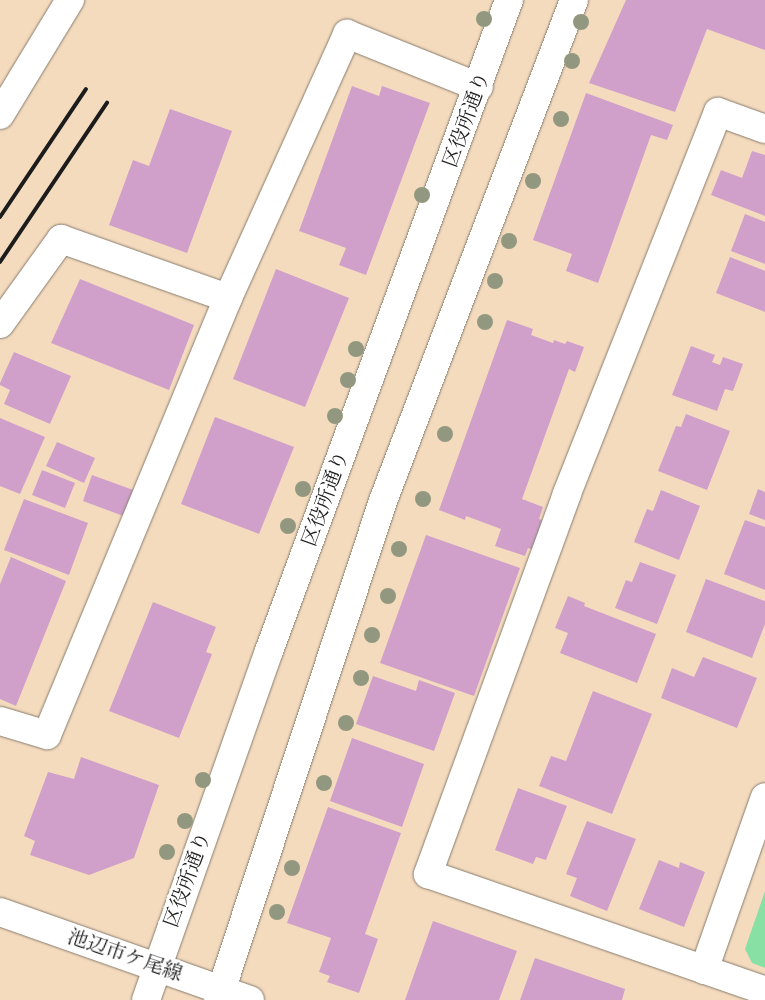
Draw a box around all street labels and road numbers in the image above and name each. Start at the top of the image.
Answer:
street label: 区役所通り [439,69,495,171]
street label: 区役所通り [298,448,354,550]
street label: 区役所通り [160,829,216,931]
street label: 池辺市ケ尾線 [64,925,186,987]

